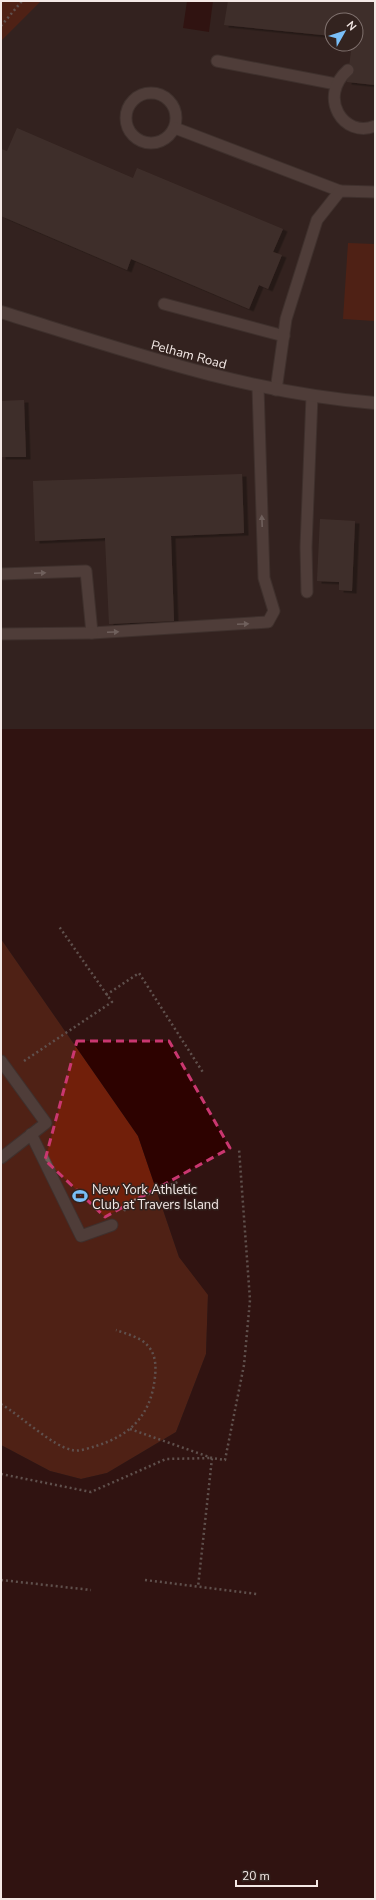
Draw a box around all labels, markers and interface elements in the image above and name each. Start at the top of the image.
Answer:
north arrow [324,12,364,52]
text: N [343,18,360,34]
street label: Pelham Road [149,336,229,374]
one-way arrow [259,514,265,527]
one-way arrow [34,570,47,576]
one-way arrow [237,621,250,627]
one-way arrow [107,628,119,635]
place label: New York Athletic Club at Travers Island [92,1181,219,1214]
sports icon: New York Athletic Club at Travers Island [71,1187,89,1205]
scale bar [236,1862,317,1888]
text: 20 m [242,1868,270,1884]

